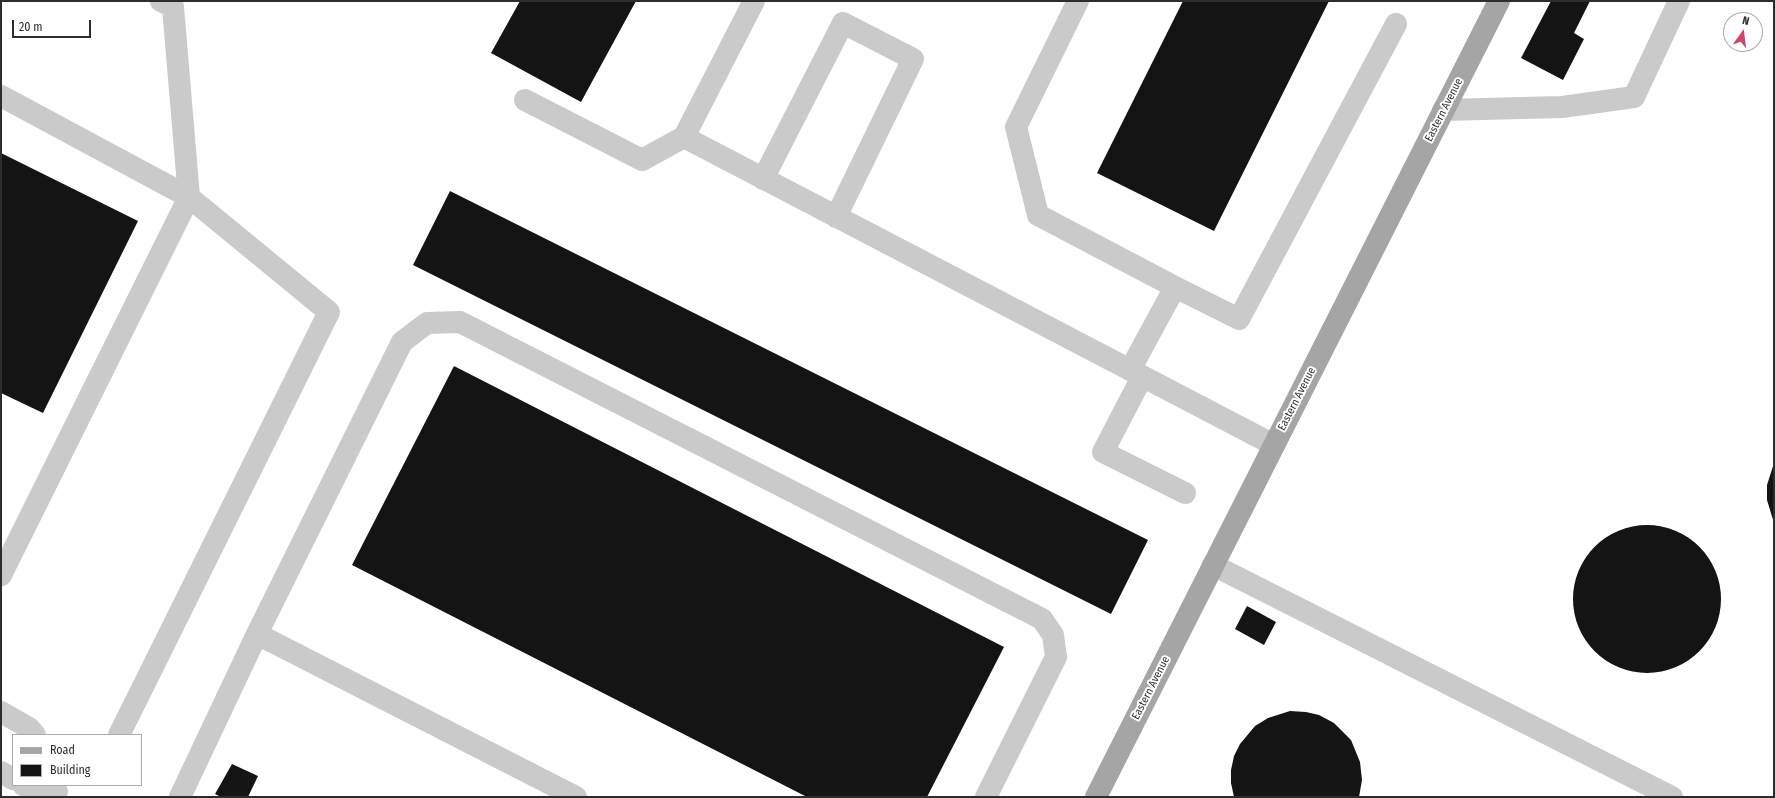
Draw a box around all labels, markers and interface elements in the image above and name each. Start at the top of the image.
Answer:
scale bar [14,12,93,38]
north arrow [1723,12,1763,52]
text: N [1741,14,1751,28]
text: 20 m [19,20,43,34]
street label: Eastern Avenue [1422,76,1466,144]
street label: Eastern Avenue [1275,365,1319,433]
street label: Eastern Avenue [1129,654,1173,722]
legend [12,734,142,786]
text: Road [50,743,75,757]
text: Building [50,763,90,777]

